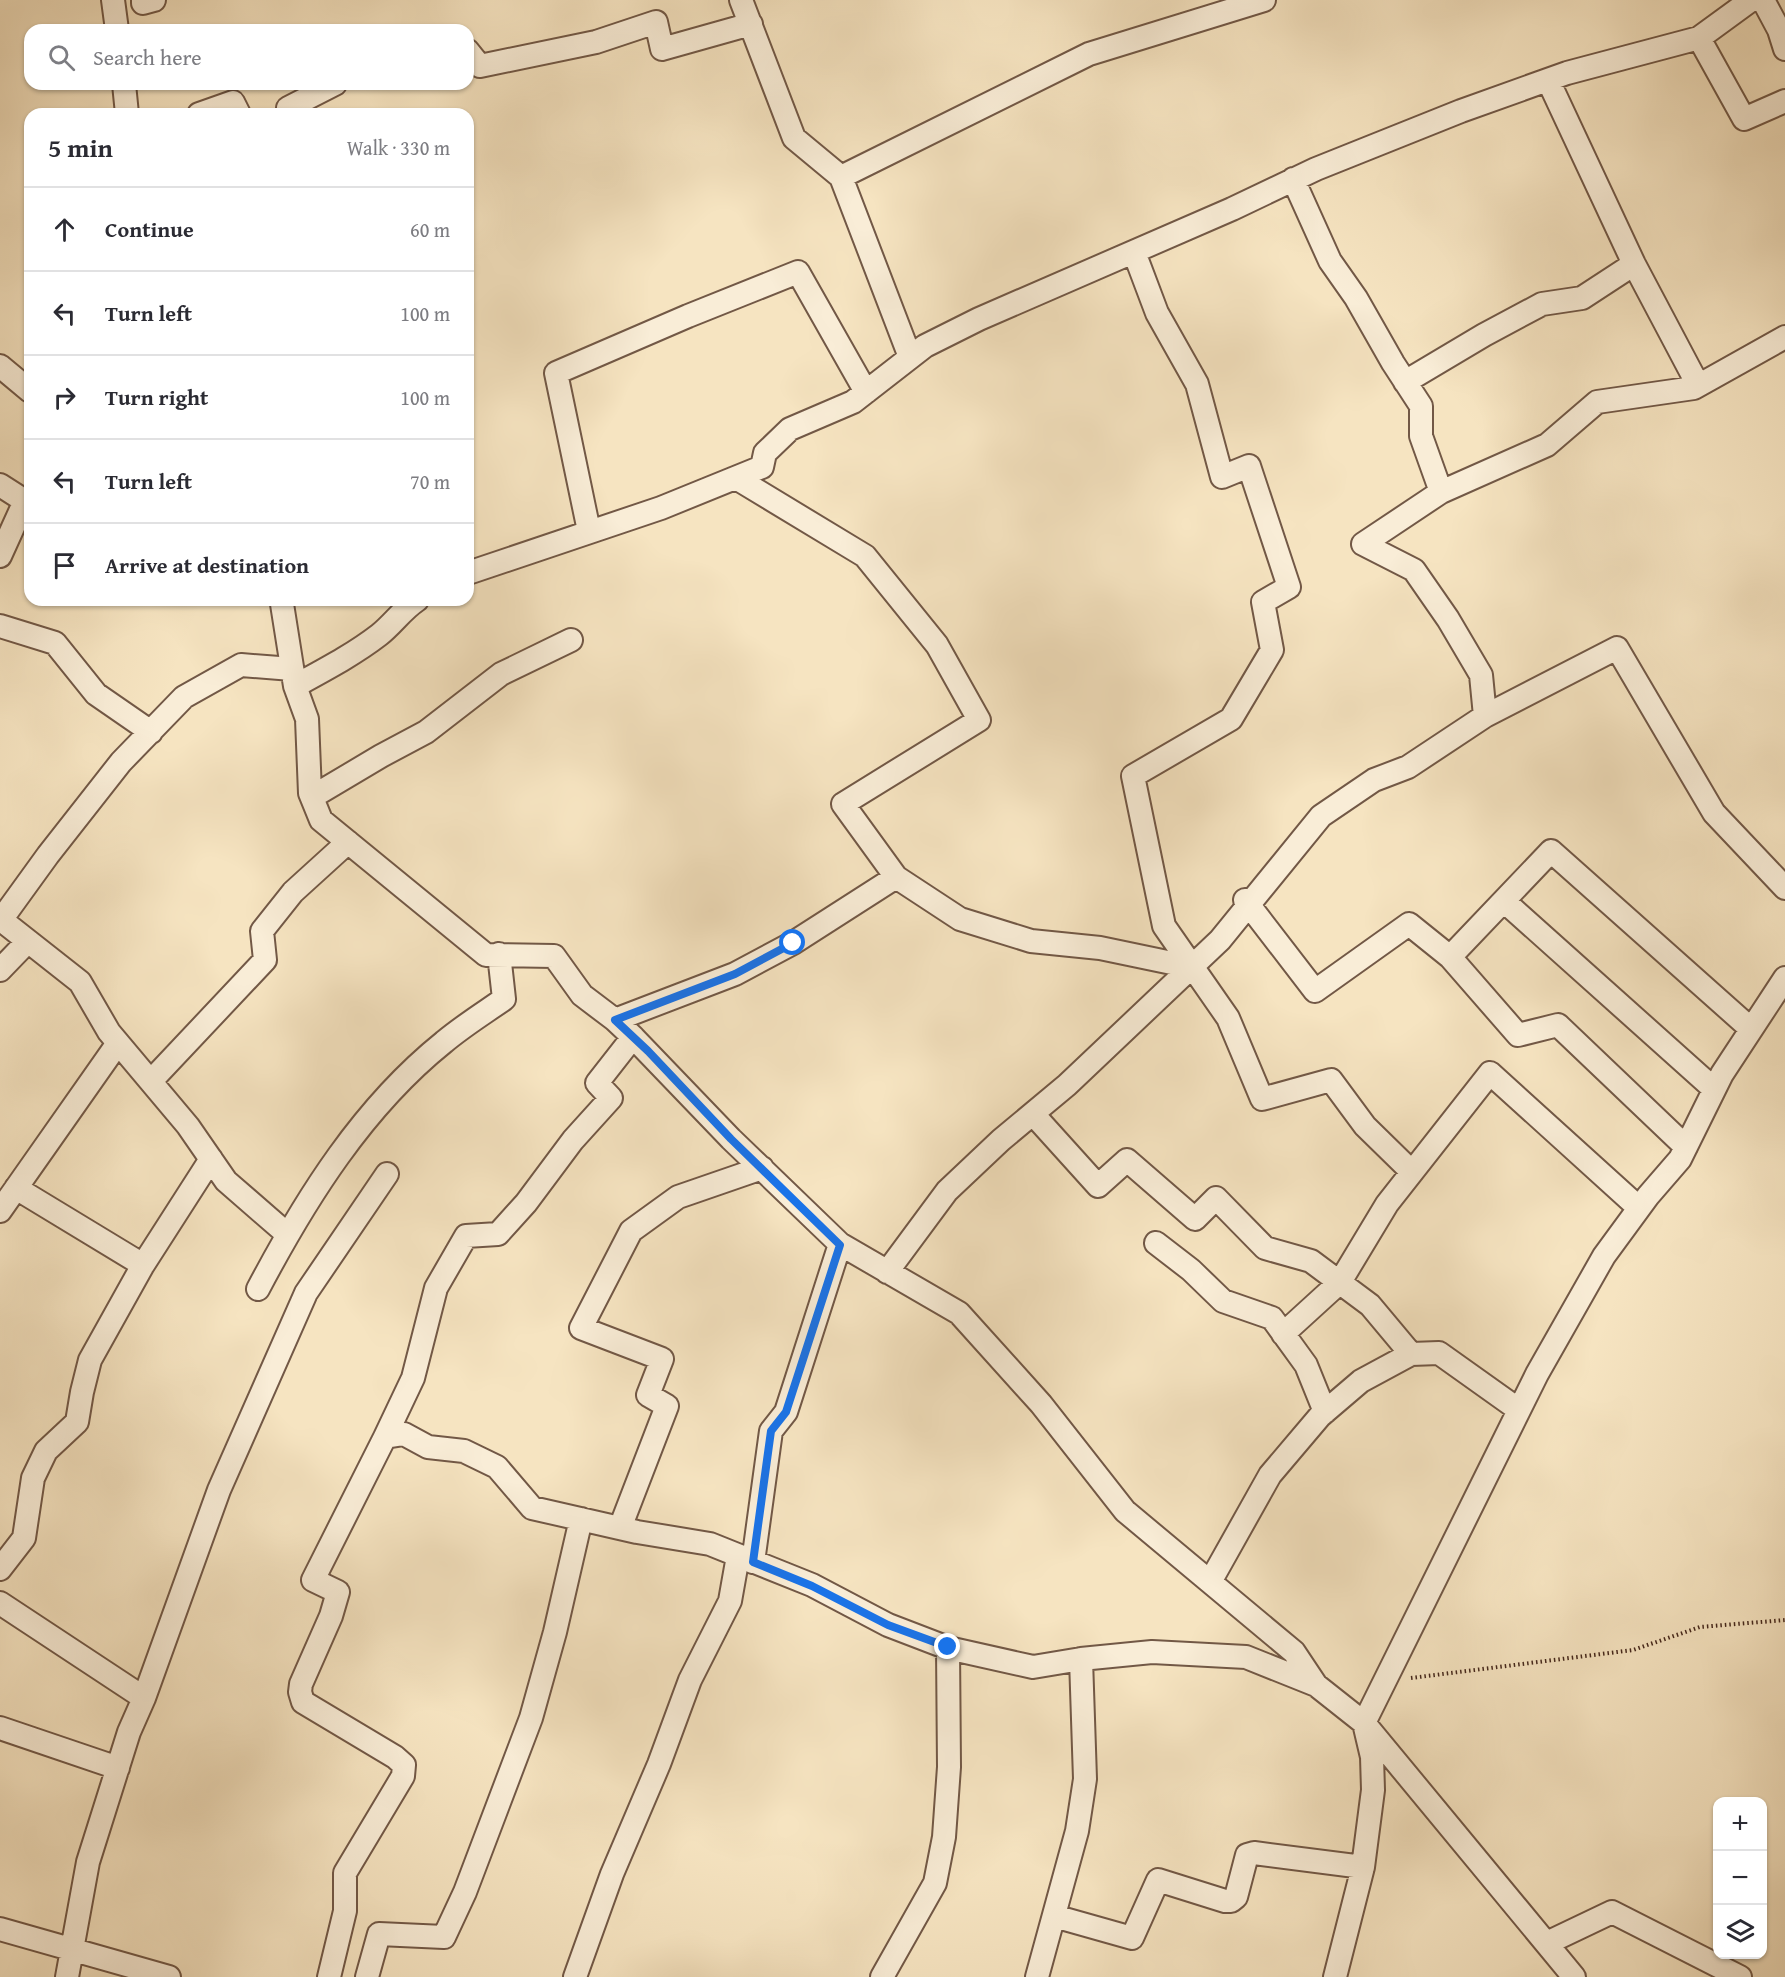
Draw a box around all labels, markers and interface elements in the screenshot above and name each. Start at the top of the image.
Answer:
search box [24,24,474,90]
icon: search [45,41,78,74]
text: Search here [93,41,202,73]
text: 5 min [48,128,113,167]
text: Walk · 330 m [347,133,450,162]
icon: ahead [48,213,81,246]
text: Continue [105,213,194,245]
text: 60 m [410,215,450,244]
icon: left [48,297,81,330]
text: Turn left [105,297,192,329]
text: 100 m [400,299,450,328]
icon: right [48,381,81,414]
text: Turn right [105,381,208,413]
text: 100 m [400,383,450,412]
icon: left [48,465,81,498]
text: Turn left [105,465,192,497]
text: 70 m [410,467,450,496]
icon: arrive [48,549,81,582]
text: Arrive at destination [105,549,309,581]
route start [779,929,805,955]
route end [934,1633,960,1659]
map controls [1713,1797,1767,1959]
button: + [1713,1797,1767,1851]
button: − [1713,1851,1767,1905]
button: layers [1713,1905,1767,1959]

